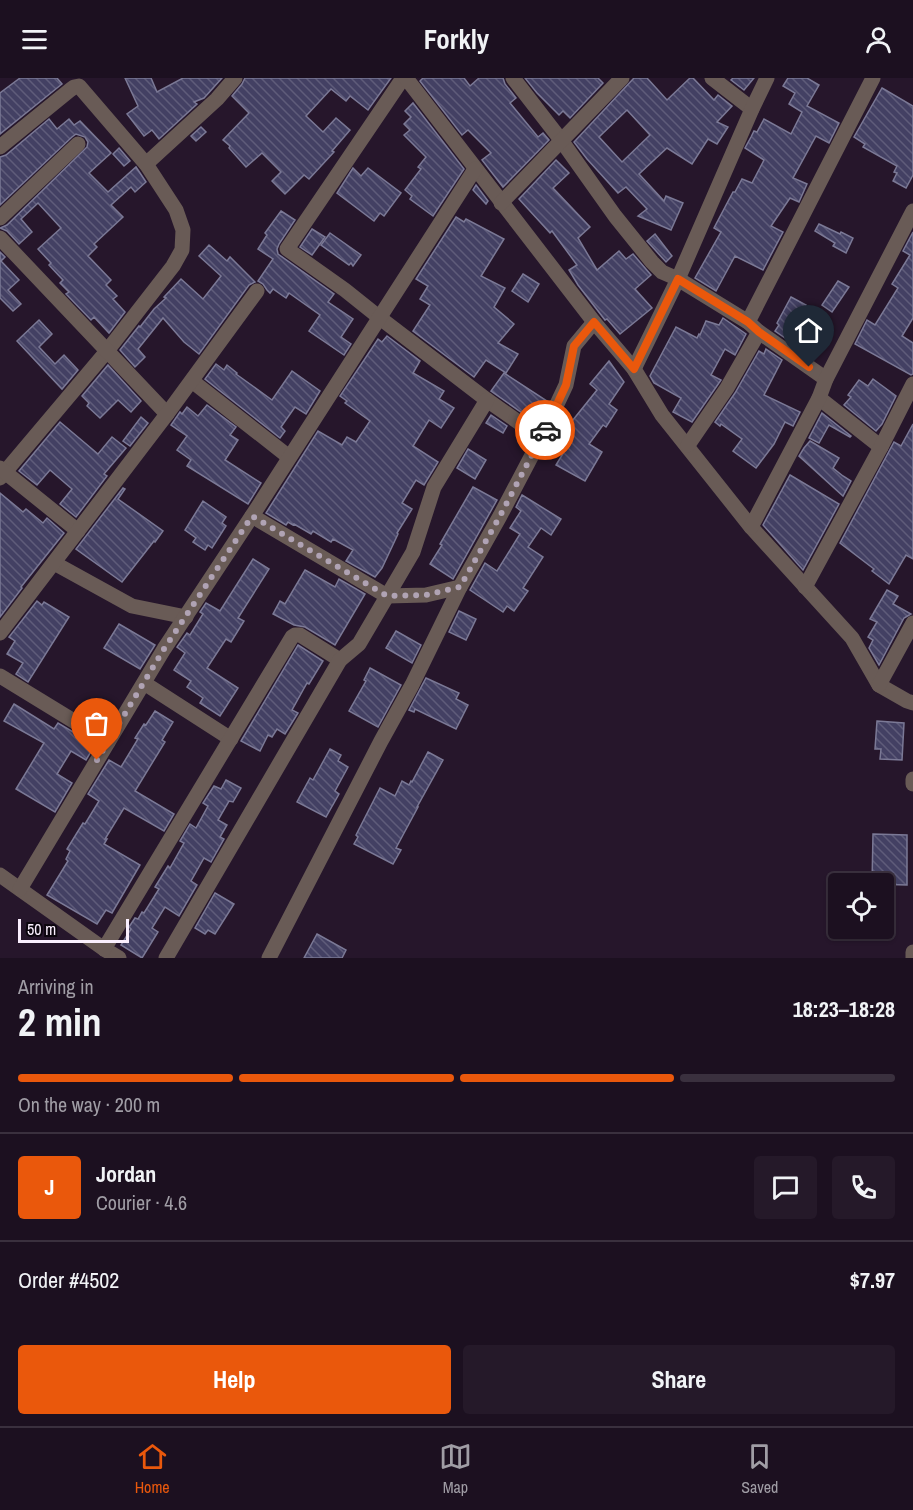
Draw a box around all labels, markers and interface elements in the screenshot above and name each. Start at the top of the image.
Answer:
text: Forkly [424,21,489,57]
icon: menu [18,23,51,56]
icon: person [862,23,895,56]
pin [783,305,834,367]
icon: home [792,314,825,347]
courier [515,400,575,460]
icon: car [529,414,562,447]
pin [71,698,122,760]
icon: bag [80,707,113,740]
map controls [828,873,894,939]
button: locate [828,873,894,939]
scale bar [18,916,129,944]
text: 50 m [27,918,56,940]
text: Arriving in [18,973,94,1000]
text: 18:23–18:28 [793,994,895,1024]
text: 2 min [18,996,102,1048]
text: On the way · 200 m [18,1091,160,1118]
button: chat [754,1156,817,1219]
button: phone [832,1156,895,1219]
text: Jordan [96,1159,156,1189]
text: J [44,1172,55,1202]
text: Courier · 4.6 [96,1189,187,1216]
text: Order #4502 [18,1265,119,1295]
text: $7.97 [850,1265,895,1295]
button: Help [18,1345,451,1414]
button: Share [463,1345,895,1414]
tab: Home [135,1440,170,1498]
tab: Map [439,1440,472,1498]
tab: Saved [741,1440,778,1498]

